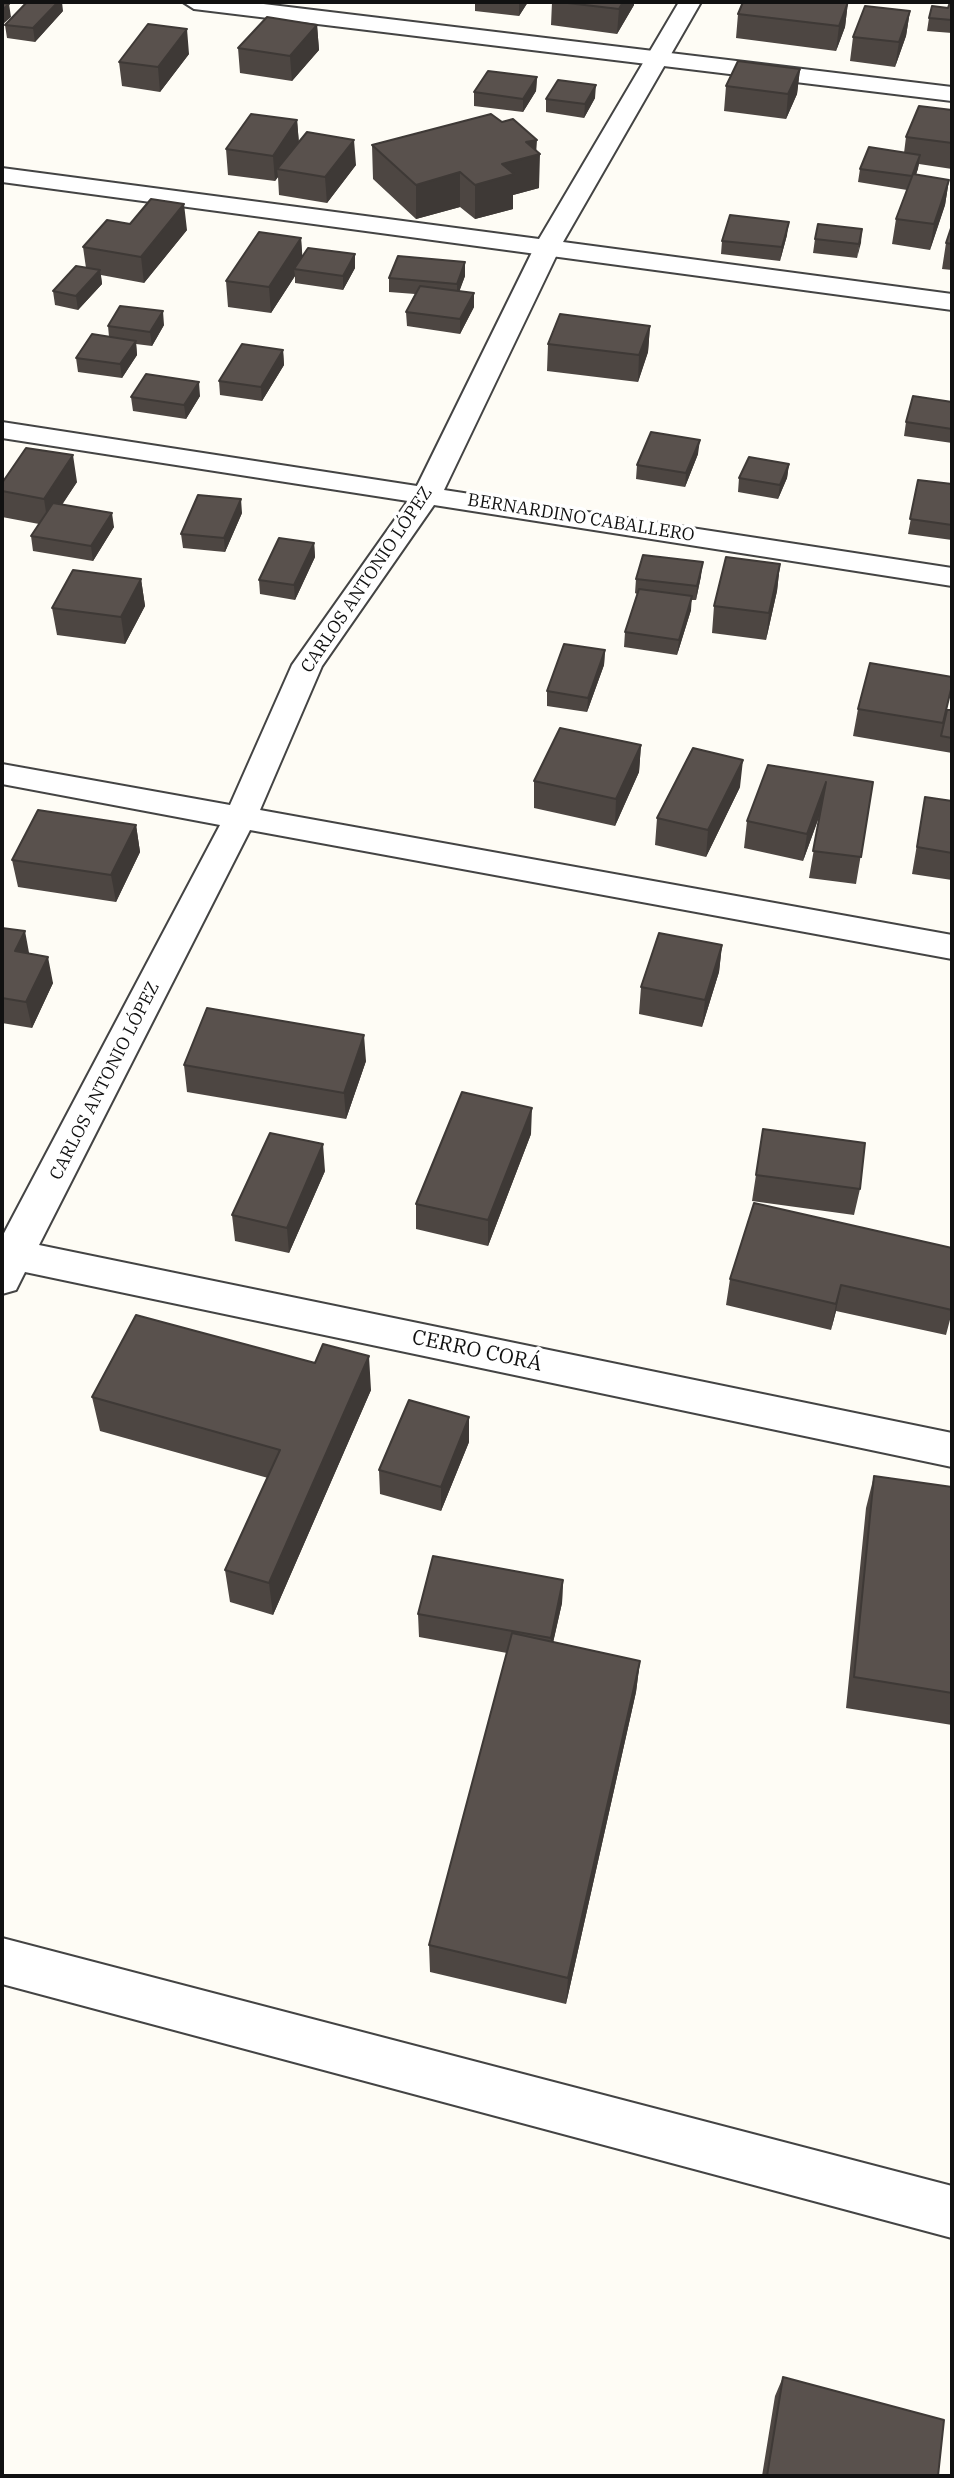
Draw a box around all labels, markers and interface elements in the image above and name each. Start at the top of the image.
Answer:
street label: CARLOS ANTONIO LÓPEZ [297,483,437,677]
street label: BERNARDINO CABALLERO [466,489,696,547]
street label: CARLOS ANTONIO LÓPEZ [46,978,164,1184]
street label: CERRO CORÁ [410,1325,544,1377]

